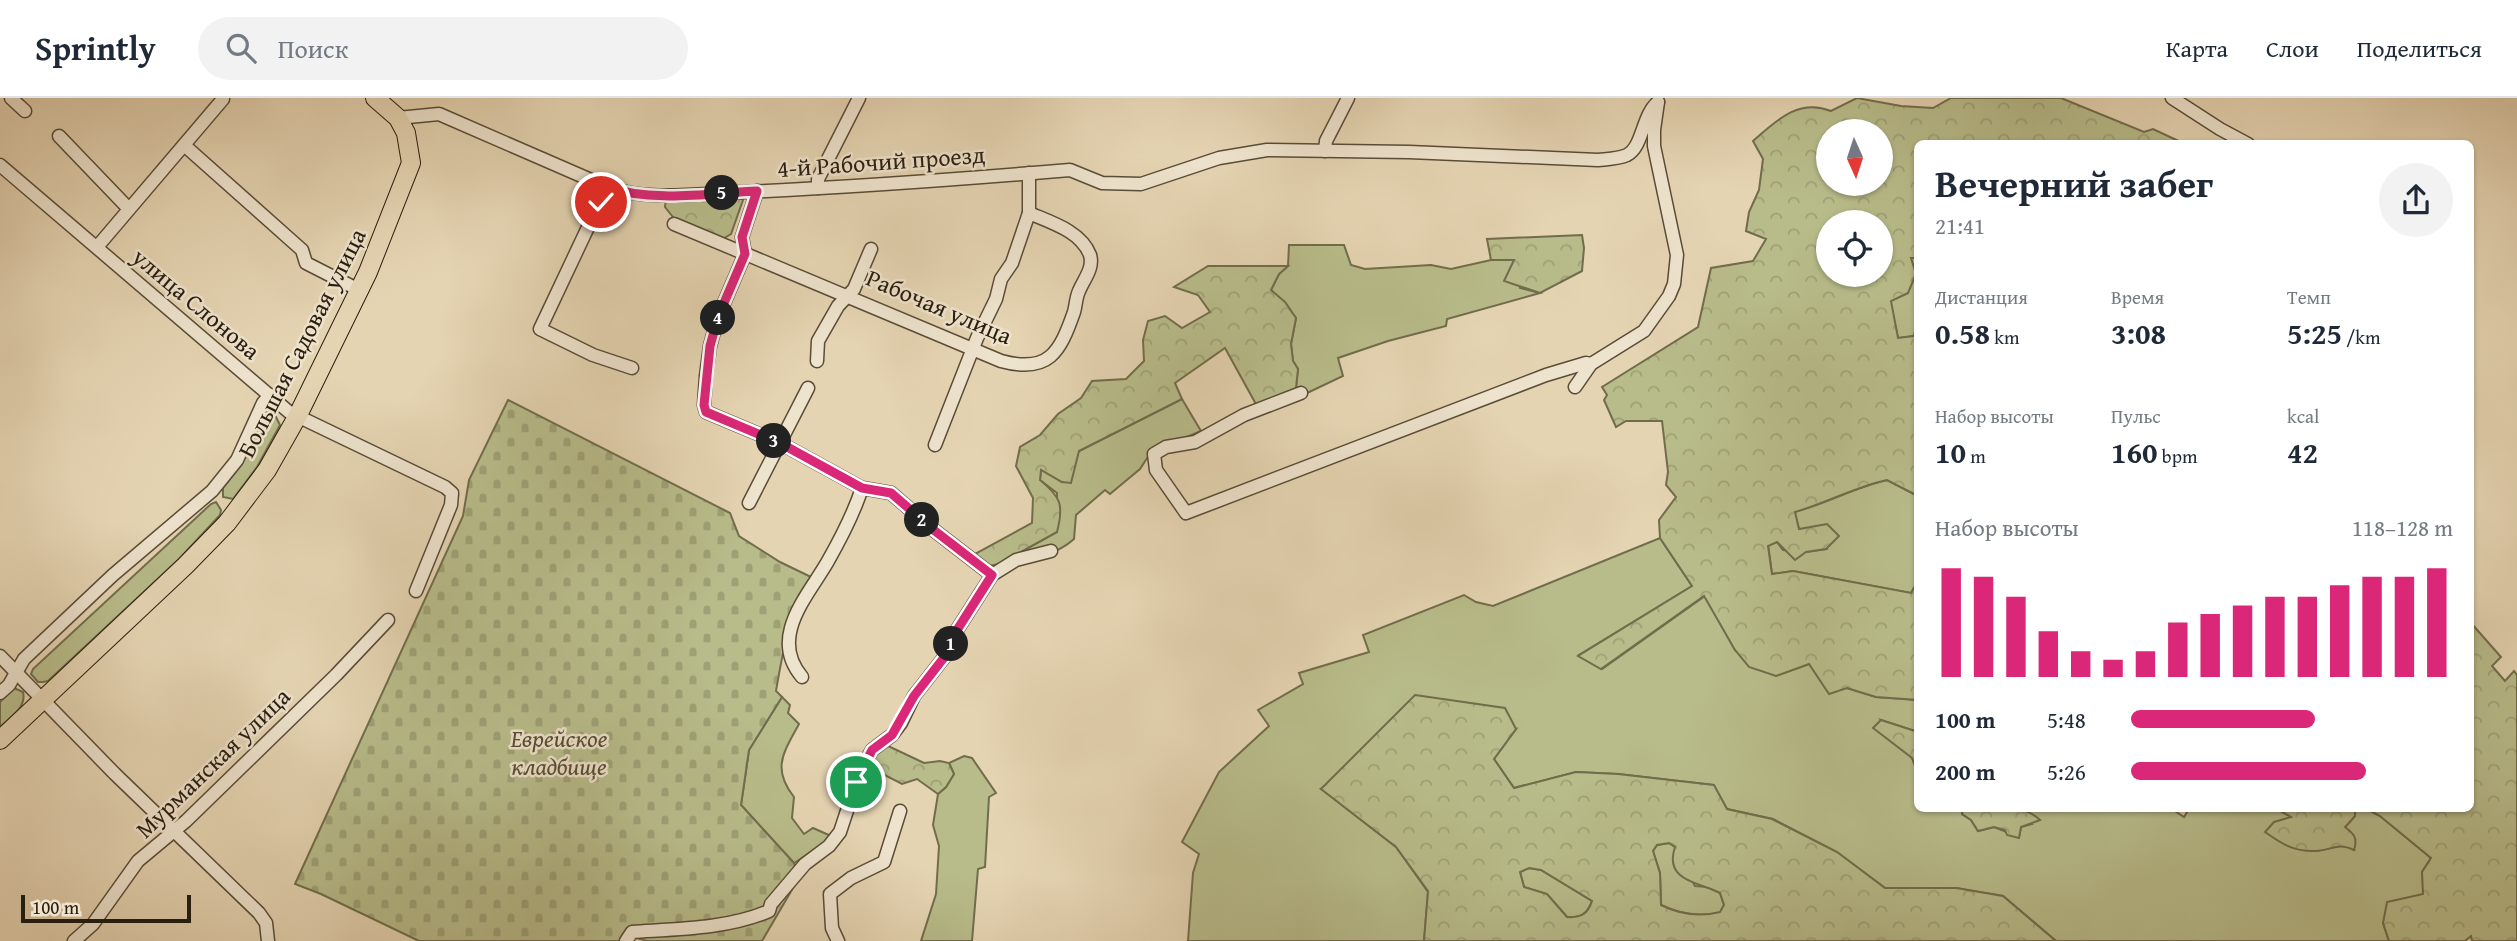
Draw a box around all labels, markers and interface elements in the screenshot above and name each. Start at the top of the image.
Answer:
search box [198,17,688,80]
text: Sprintly [35,24,156,72]
icon: search [222,29,260,67]
text: Поиск [278,29,348,68]
text: Карта [2166,31,2228,66]
text: Слои [2266,31,2319,66]
text: Поделиться [2357,31,2482,66]
north arrow [1816,119,1894,196]
map controls [1816,119,1893,287]
street label: 4-й Рабочий проезд [776,137,986,186]
text: Вечерний забег [1935,155,2213,211]
button: share [2379,163,2453,237]
pin [571,172,631,232]
pin: 5 [704,176,740,210]
text: 5 [717,178,726,206]
icon: check [582,183,620,221]
text: 21:41 [1935,209,1985,242]
button: locate [1816,210,1893,287]
street label: Большая Садовая улица [229,222,375,463]
street label: улица Слонова [124,239,268,368]
street label: Рабочая улица [861,260,1018,353]
text: Дистанция [1935,283,2028,311]
text: Время [2111,283,2164,311]
text: Темп [2287,283,2331,311]
pin: 4 [700,300,736,336]
text: 4 [713,303,722,331]
text: 0.58 [1935,311,1990,355]
text: 3:08 [2111,311,2166,355]
text: 5:25 [2287,311,2342,355]
text: km [1990,323,2019,351]
text: /km [2342,323,2380,351]
text: Набор высоты [1935,402,2054,430]
text: Пульс [2111,402,2161,430]
text: kcal [2287,402,2319,430]
pin: 3 [756,424,792,458]
text: 3 [769,426,778,454]
text: 10 [1935,430,1966,474]
text: 160 [2111,430,2158,474]
text: 42 [2287,430,2318,474]
text: m [1966,442,1986,470]
text: bpm [2158,442,2197,470]
pin: 2 [904,502,940,538]
text: 2 [917,505,926,533]
text: Набор высоты [1935,511,2079,544]
text: 118–128 m [2352,511,2453,544]
pin: 1 [934,626,968,662]
text: 1 [946,629,955,657]
street label: Мурманская улица [127,679,298,846]
text: 100 m [1935,703,1996,736]
text: 5:48 [2047,703,2086,736]
park label: Еврейское кладбище [510,721,608,784]
pin [826,752,886,812]
text: 200 m [1935,755,1996,788]
text: 5:26 [2047,755,2086,788]
icon: arrive [837,763,875,801]
scale bar [21,892,191,924]
text: 100 m [32,893,79,921]

